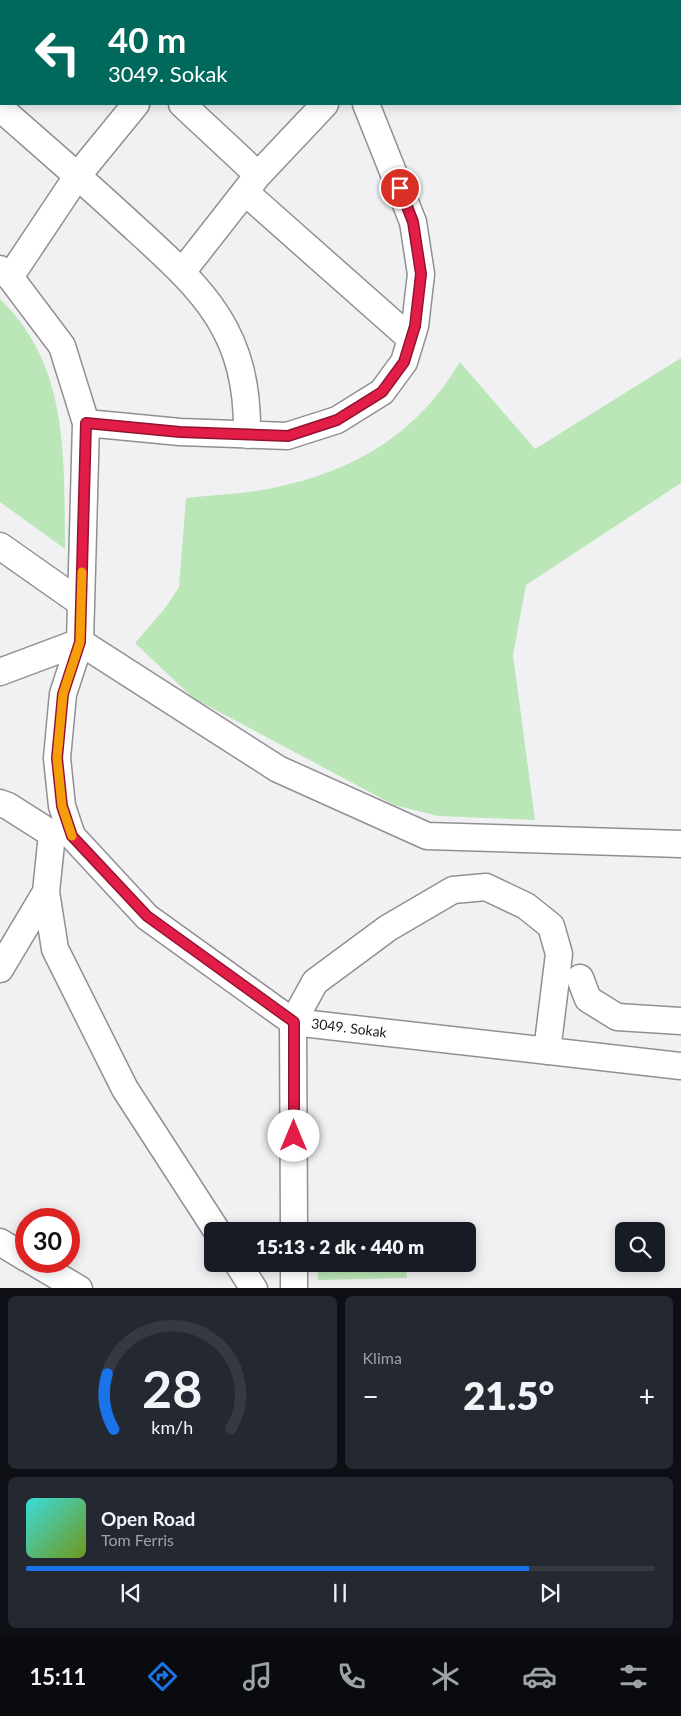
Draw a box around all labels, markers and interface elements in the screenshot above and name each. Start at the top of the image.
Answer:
text: 40 m [108,18,186,60]
icon: left [25,20,90,85]
text: 3049. Sokak [108,60,228,87]
pin [379,167,421,209]
icon: arrive [386,174,414,202]
street label: 3049. Sokak [310,1014,389,1041]
position arrow [267,1109,319,1161]
speed limit sign: 30 [15,1208,80,1273]
map controls [615,1222,665,1272]
button: search [615,1222,665,1272]
text: 15:13 · 2 dk · 440 m [256,1235,424,1258]
text: Klima [363,1348,402,1367]
text: 28 [142,1357,202,1419]
text: 21.5° [463,1372,554,1418]
text: − [363,1379,379,1413]
text: + [639,1379,655,1413]
text: km/h [151,1416,193,1438]
text: Open Road [101,1507,195,1530]
text: Tom Ferris [101,1530,174,1549]
icon: previous [117,1579,145,1607]
icon: pause [326,1579,354,1607]
icon: next [536,1579,564,1607]
icon: directions [145,1659,180,1694]
icon: music [240,1659,275,1694]
icon: phone [334,1659,369,1694]
icon: climate [428,1659,463,1694]
icon: car [522,1659,557,1694]
icon: filters [616,1659,651,1694]
text: 15:11 [30,1663,86,1690]

